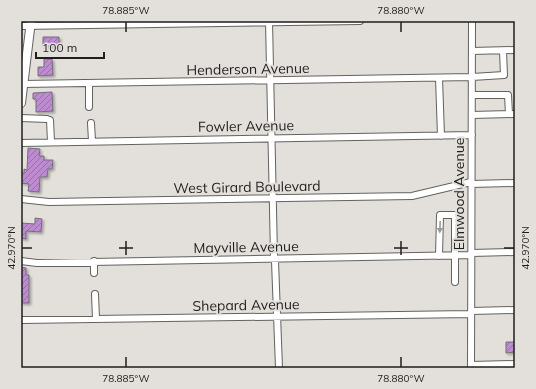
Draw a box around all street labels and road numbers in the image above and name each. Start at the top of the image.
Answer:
street label: Henderson Avenue [186,59,310,79]
street label: Fowler Avenue [198,116,294,136]
street label: Elmwood Avenue [450,138,468,250]
street label: West Girard Boulevard [173,177,321,197]
street label: Mayville Avenue [193,237,299,257]
street label: Shepard Avenue [192,295,300,315]

